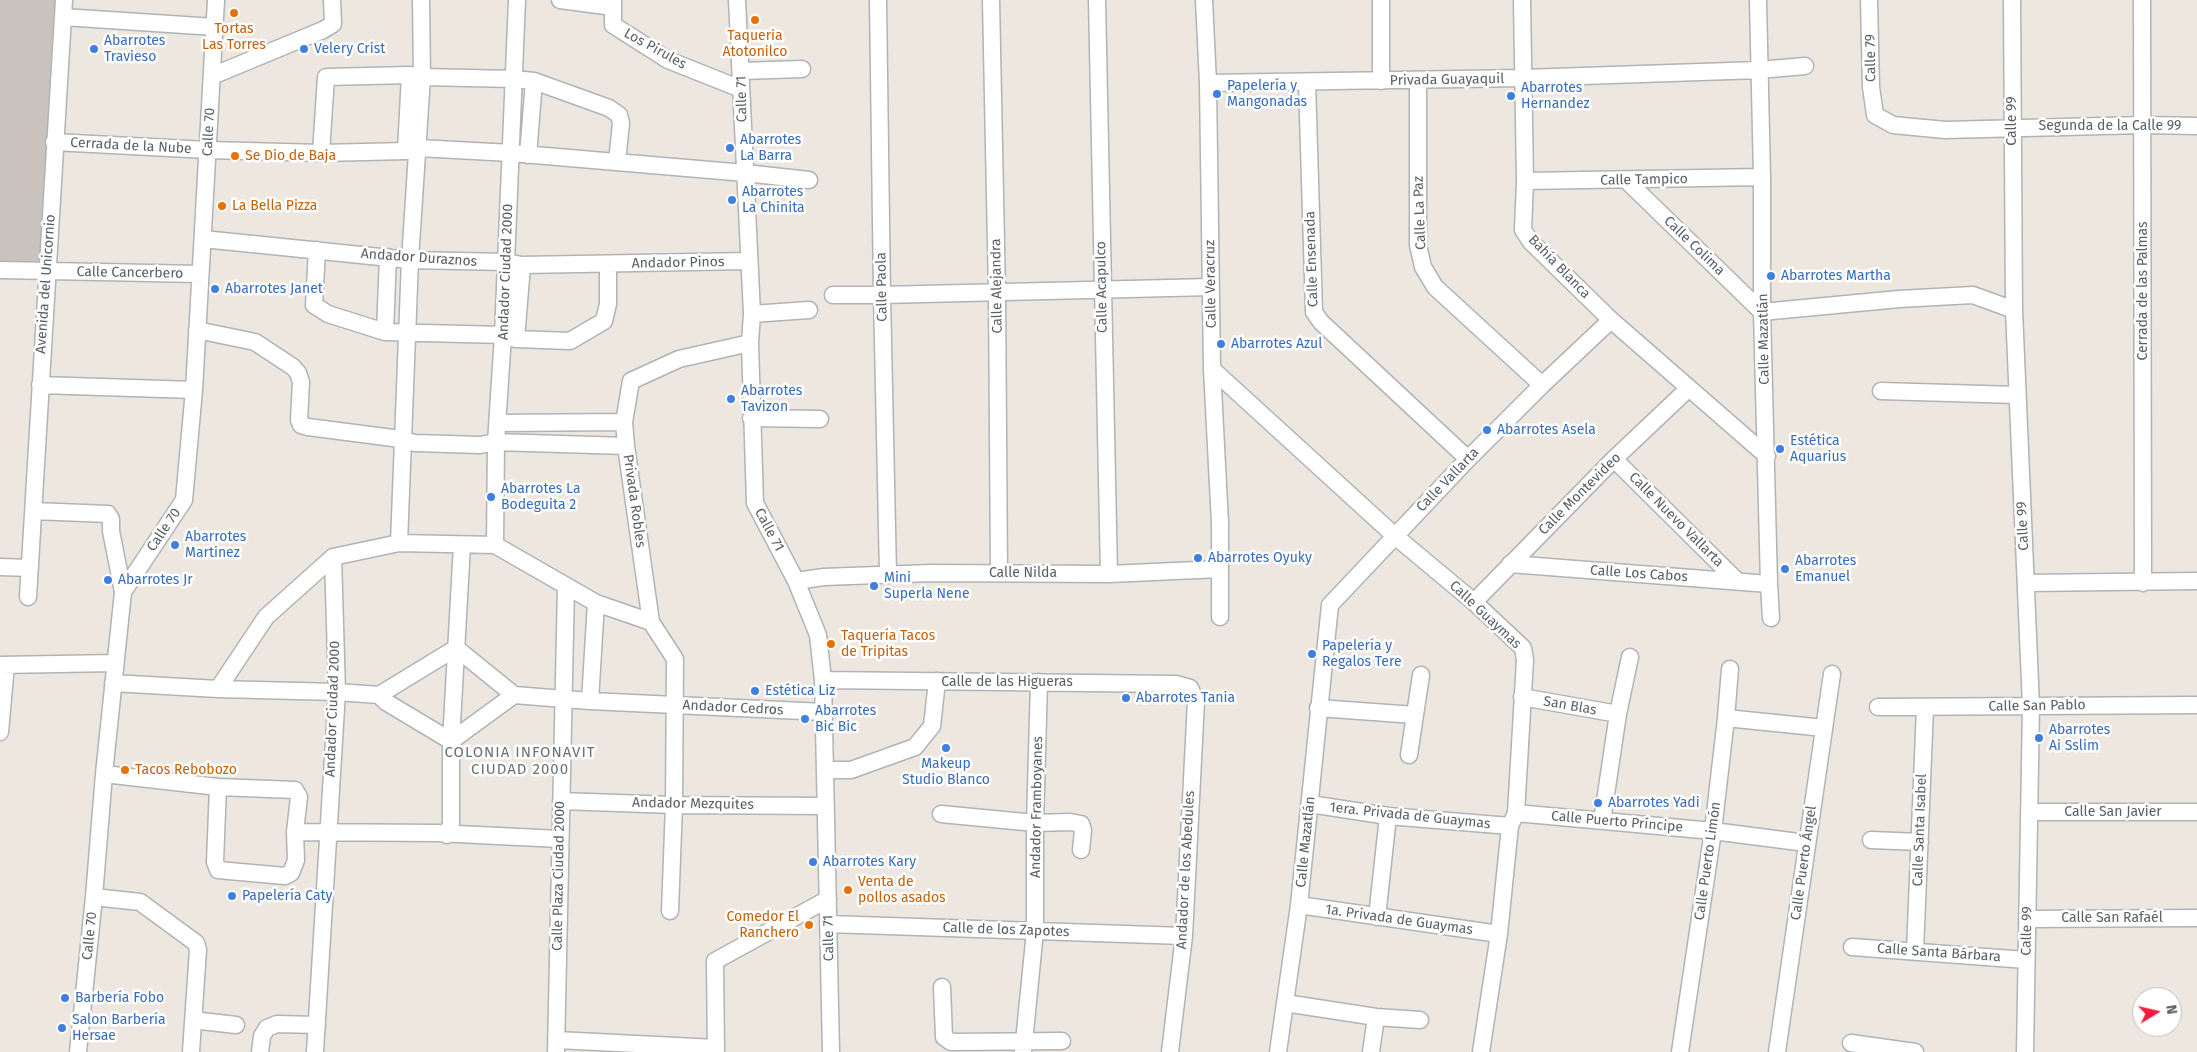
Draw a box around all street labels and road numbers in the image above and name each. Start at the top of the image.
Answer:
street label: Los Pirules [621,25,689,73]
street label: Calle 79 [1862,34,1880,82]
street label: Privada Guayaquil [1390,71,1504,89]
street label: Calle 71 [733,76,751,122]
street label: Calle 99 [2004,96,2020,146]
street label: Calle 70 [199,107,219,157]
street label: Segunda de la Calle 99 [2039,118,2181,134]
street label: Cerrada de la Nube [70,134,192,158]
street label: Calle Tampico [1600,171,1688,189]
street label: Calle La Paz [1410,176,1430,250]
street label: Andador Ciudad 2000 [495,204,517,340]
street label: Calle Ensenada [1302,211,1322,307]
street label: Calle Colima [1660,213,1728,279]
street label: Avenida del Unicornio [33,214,59,354]
street label: Cerrada de las Palmas [2135,221,2151,361]
street label: Bahía Blanca [1524,232,1594,302]
street label: Calle Alejandra [988,238,1006,334]
street label: Calle Veracruz [1202,240,1220,328]
street label: Calle Acapulco [1093,241,1111,333]
street label: Andador Duraznos [360,246,478,270]
street label: Calle Paola [873,252,891,322]
street label: Andador Pinos [631,254,725,272]
street label: Calle Cancerbero [77,264,183,282]
street label: Calle Mazatlán [1755,293,1773,385]
street label: Calle Vallarta [1413,444,1483,516]
street label: Calle Montevideo [1535,449,1625,539]
street label: Privada Robles [619,453,649,549]
street label: Calle Nuevo Vallarta [1625,469,1727,571]
street label: Calle 99 [2013,501,2033,551]
street label: Calle 70 [143,505,185,555]
street label: Calle 71 [751,505,787,555]
street label: Calle Los Cabos [1590,562,1688,586]
street label: Calle Nilda [989,565,1057,581]
street label: Calle Guaymas [1446,578,1524,652]
street label: Andador Ciudad 2000 [322,641,344,777]
street label: Calle de las Higueras [941,674,1073,690]
street label: San Blas [1542,693,1598,719]
street label: Andador Cedros [682,697,784,719]
street label: Calle San Pablo [1988,697,2086,715]
street label: Andador Framboyanes [1027,736,1047,878]
street label: Calle Santa Isabel [1910,773,1930,887]
street label: Andador de los Abedules [1173,790,1199,950]
street label: Andador Mezquites [632,795,754,813]
street label: Calle Mazatlán [1293,796,1319,888]
street label: 1era. Privada de Guaymas [1329,799,1491,833]
street label: Calle Plaza Ciudad 2000 [549,801,569,951]
street label: Calle Puerto Limón [1691,801,1725,921]
street label: Calle San Javier [2064,804,2162,820]
street label: Calle Puerto Ángel [1788,805,1820,921]
street label: Calle Puerto Príncipe [1550,808,1684,836]
street label: 1a. Privada de Guaymas [1324,901,1474,939]
street label: Calle 99 [2018,906,2036,956]
street label: Calle San Rafaél [2061,910,2163,926]
street label: Calle 70 [79,911,101,961]
street label: Calle 71 [820,915,838,961]
street label: Calle de los Zapotes [942,919,1070,941]
street label: Calle Santa Bárbara [1876,940,2002,966]

